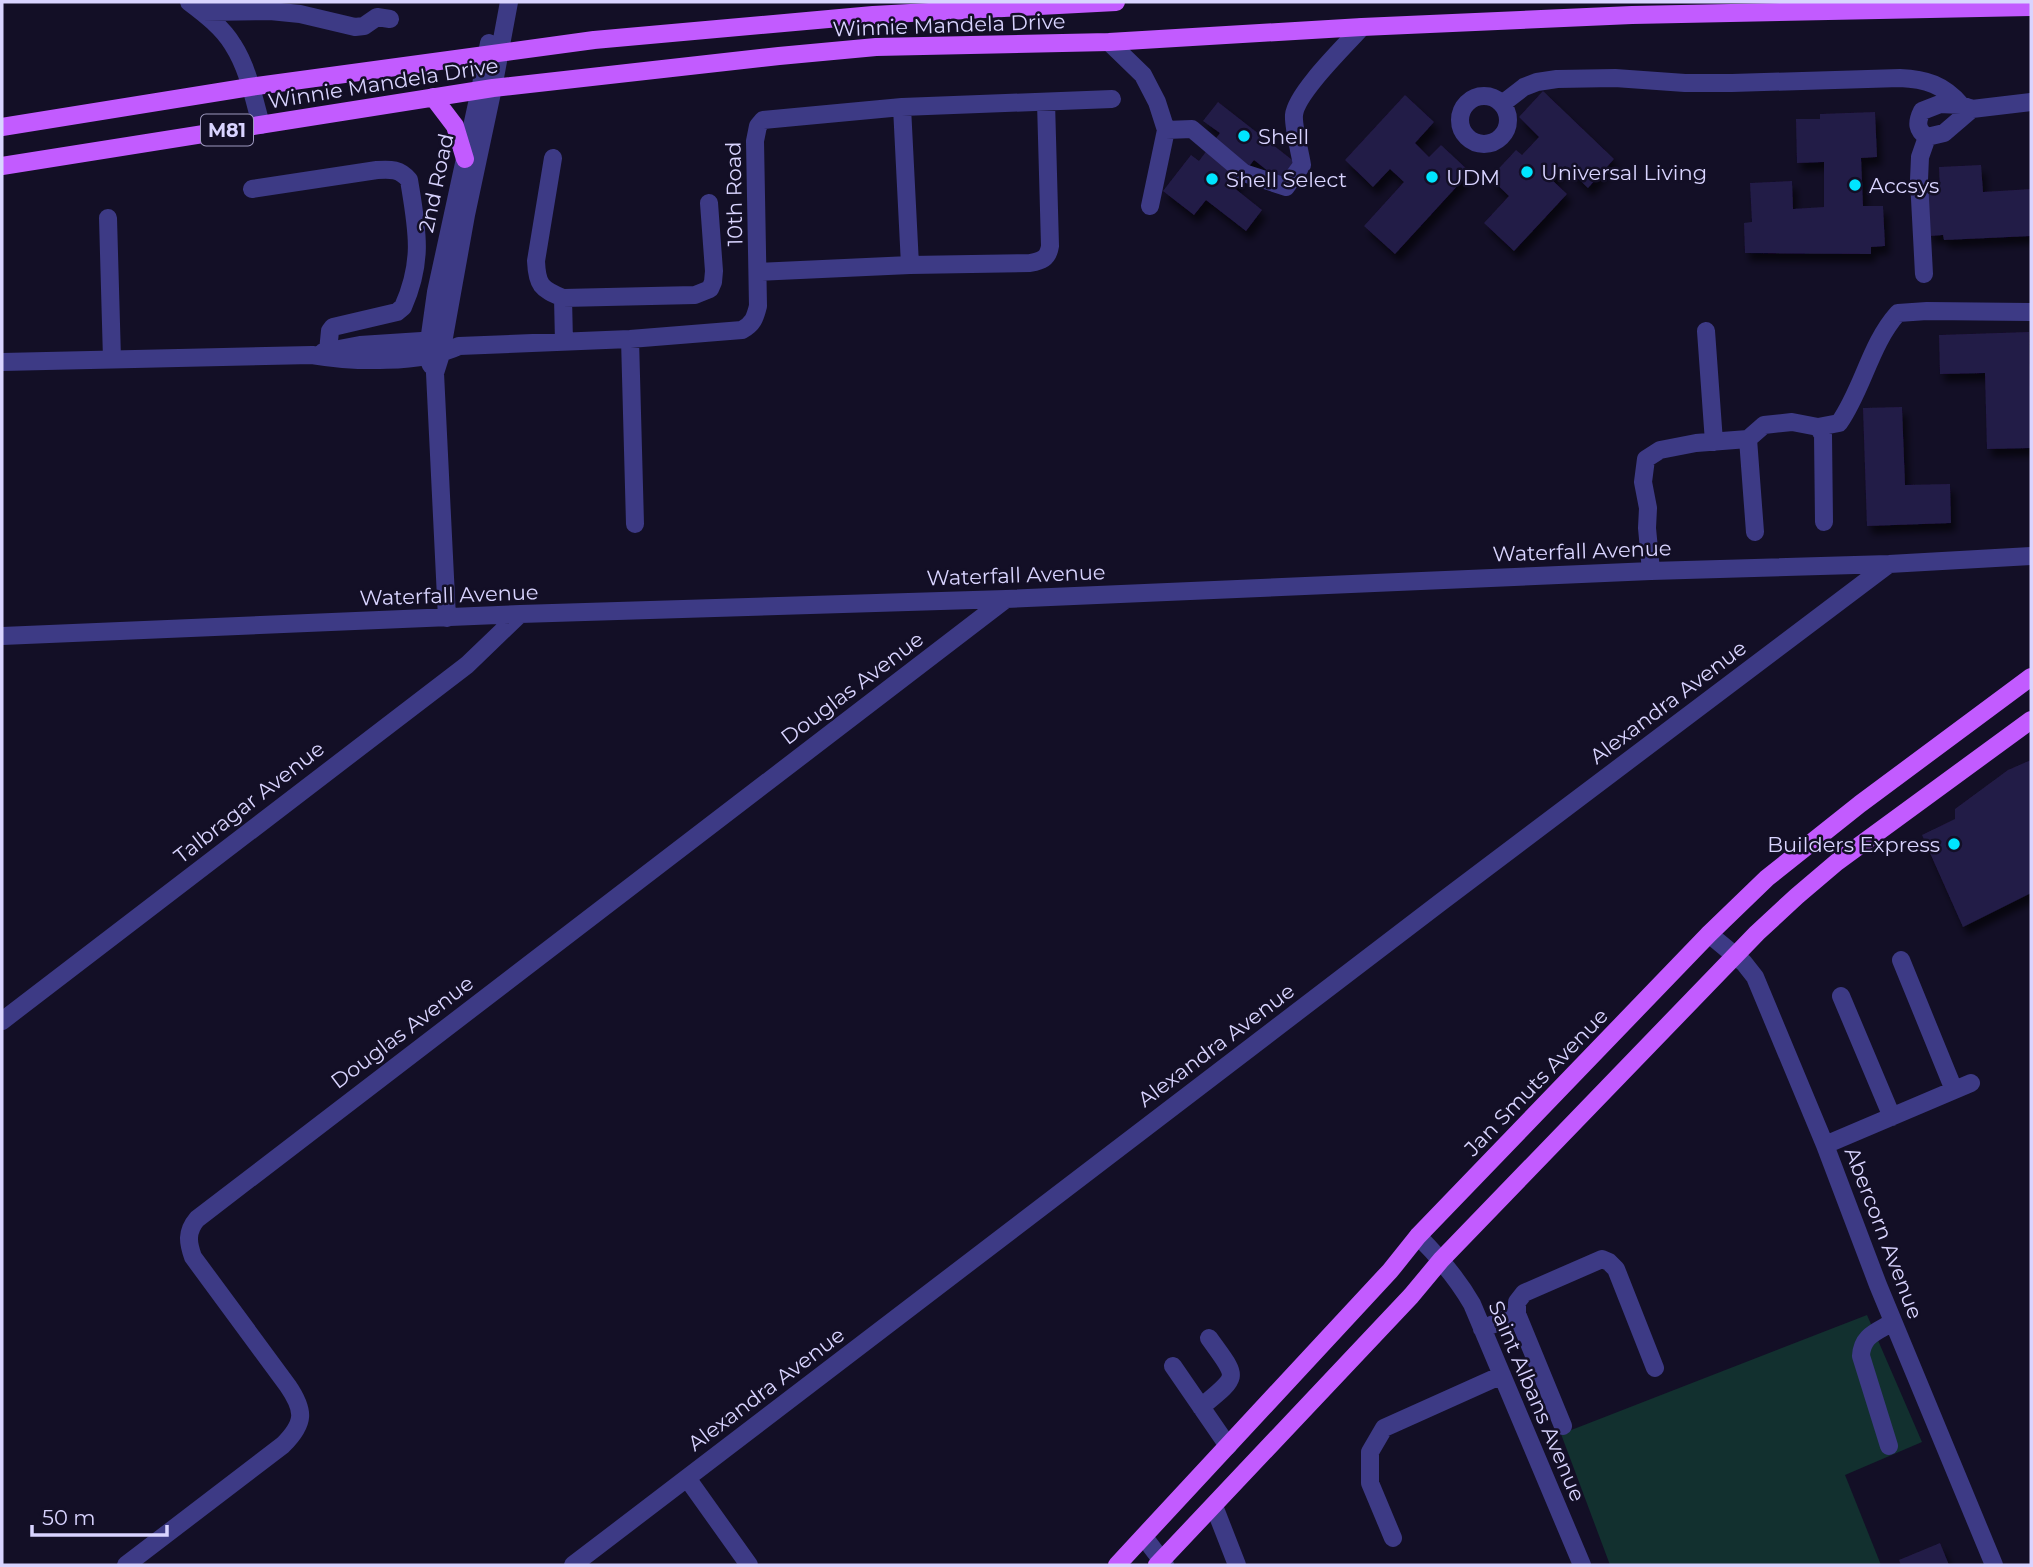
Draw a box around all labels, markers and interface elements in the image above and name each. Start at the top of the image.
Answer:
street label: Winnie Mandela Drive [832,8,1066,42]
street label: Winnie Mandela Drive [266,52,500,114]
road number: M81 [201,114,253,146]
place label: Shell [1258,124,1309,149]
marker: Shell [1236,128,1252,144]
street label: 2nd Road [413,131,459,235]
street label: 10th Road [721,141,747,247]
place label: Universal Living [1541,160,1707,185]
marker: Universal Living [1519,164,1535,180]
place label: UDM [1446,165,1500,190]
place label: Shell Select [1226,167,1347,192]
marker: UDM [1424,169,1440,185]
marker: Shell Select [1204,171,1220,187]
place label: Accsys [1869,173,1939,198]
marker: Accsys [1847,177,1863,193]
street label: Waterfall Avenue [1492,535,1672,567]
street label: Waterfall Avenue [926,559,1106,591]
street label: Waterfall Avenue [359,579,539,611]
street label: Douglas Avenue [776,626,928,750]
street label: Alexandra Avenue [1585,635,1751,769]
street label: Talbragar Avenue [169,736,329,868]
place label: Builders Express [1767,832,1940,857]
marker: Builders Express [1946,836,1962,852]
street label: Douglas Avenue [326,970,478,1094]
street label: Alexandra Avenue [1133,978,1299,1112]
street label: Jan Smuts Avenue [1458,1003,1613,1162]
street label: Abercorn Avenue [1840,1143,1928,1323]
street label: Saint Albans Avenue [1483,1297,1591,1505]
street label: Alexandra Avenue [683,1322,849,1456]
scale bar [32,1494,166,1538]
text: 50 m [42,1505,96,1530]

